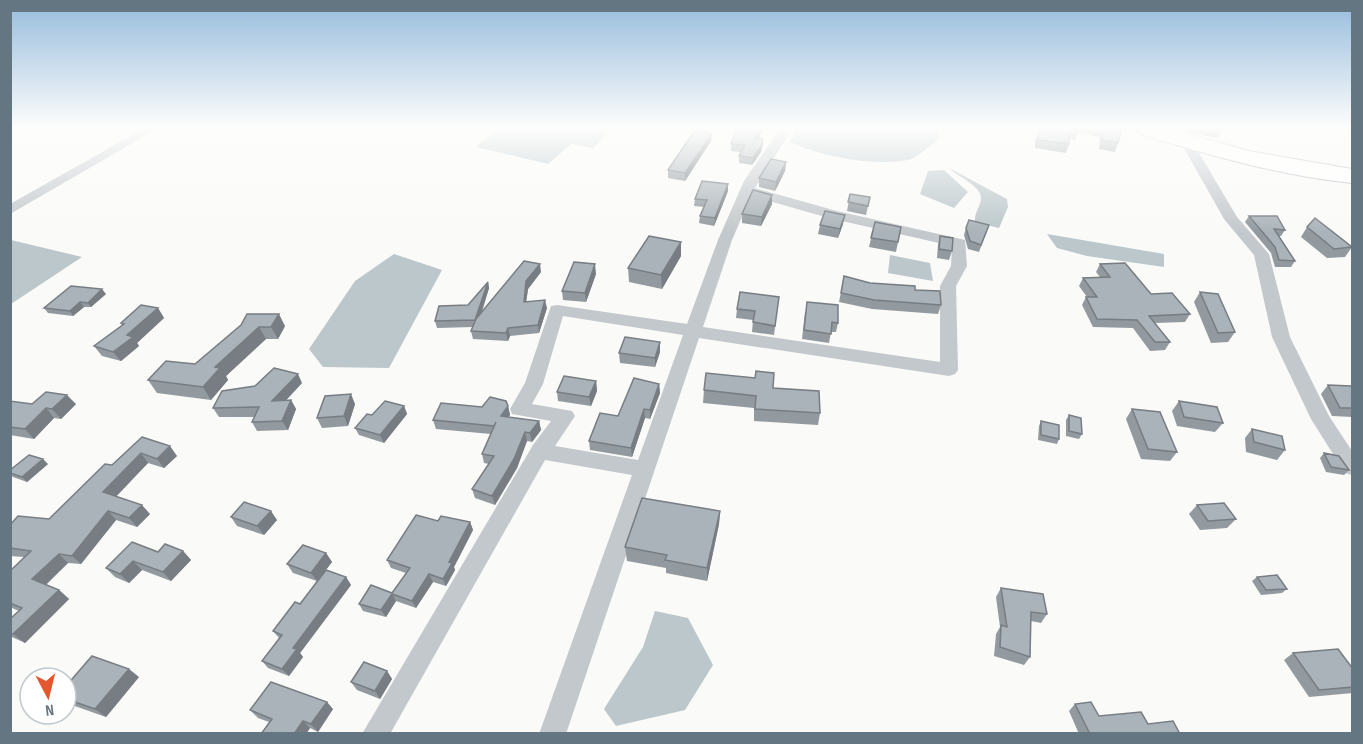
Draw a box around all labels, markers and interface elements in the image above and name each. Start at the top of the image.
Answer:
north arrow [18,666,78,726]
text: N [44,699,55,719]

